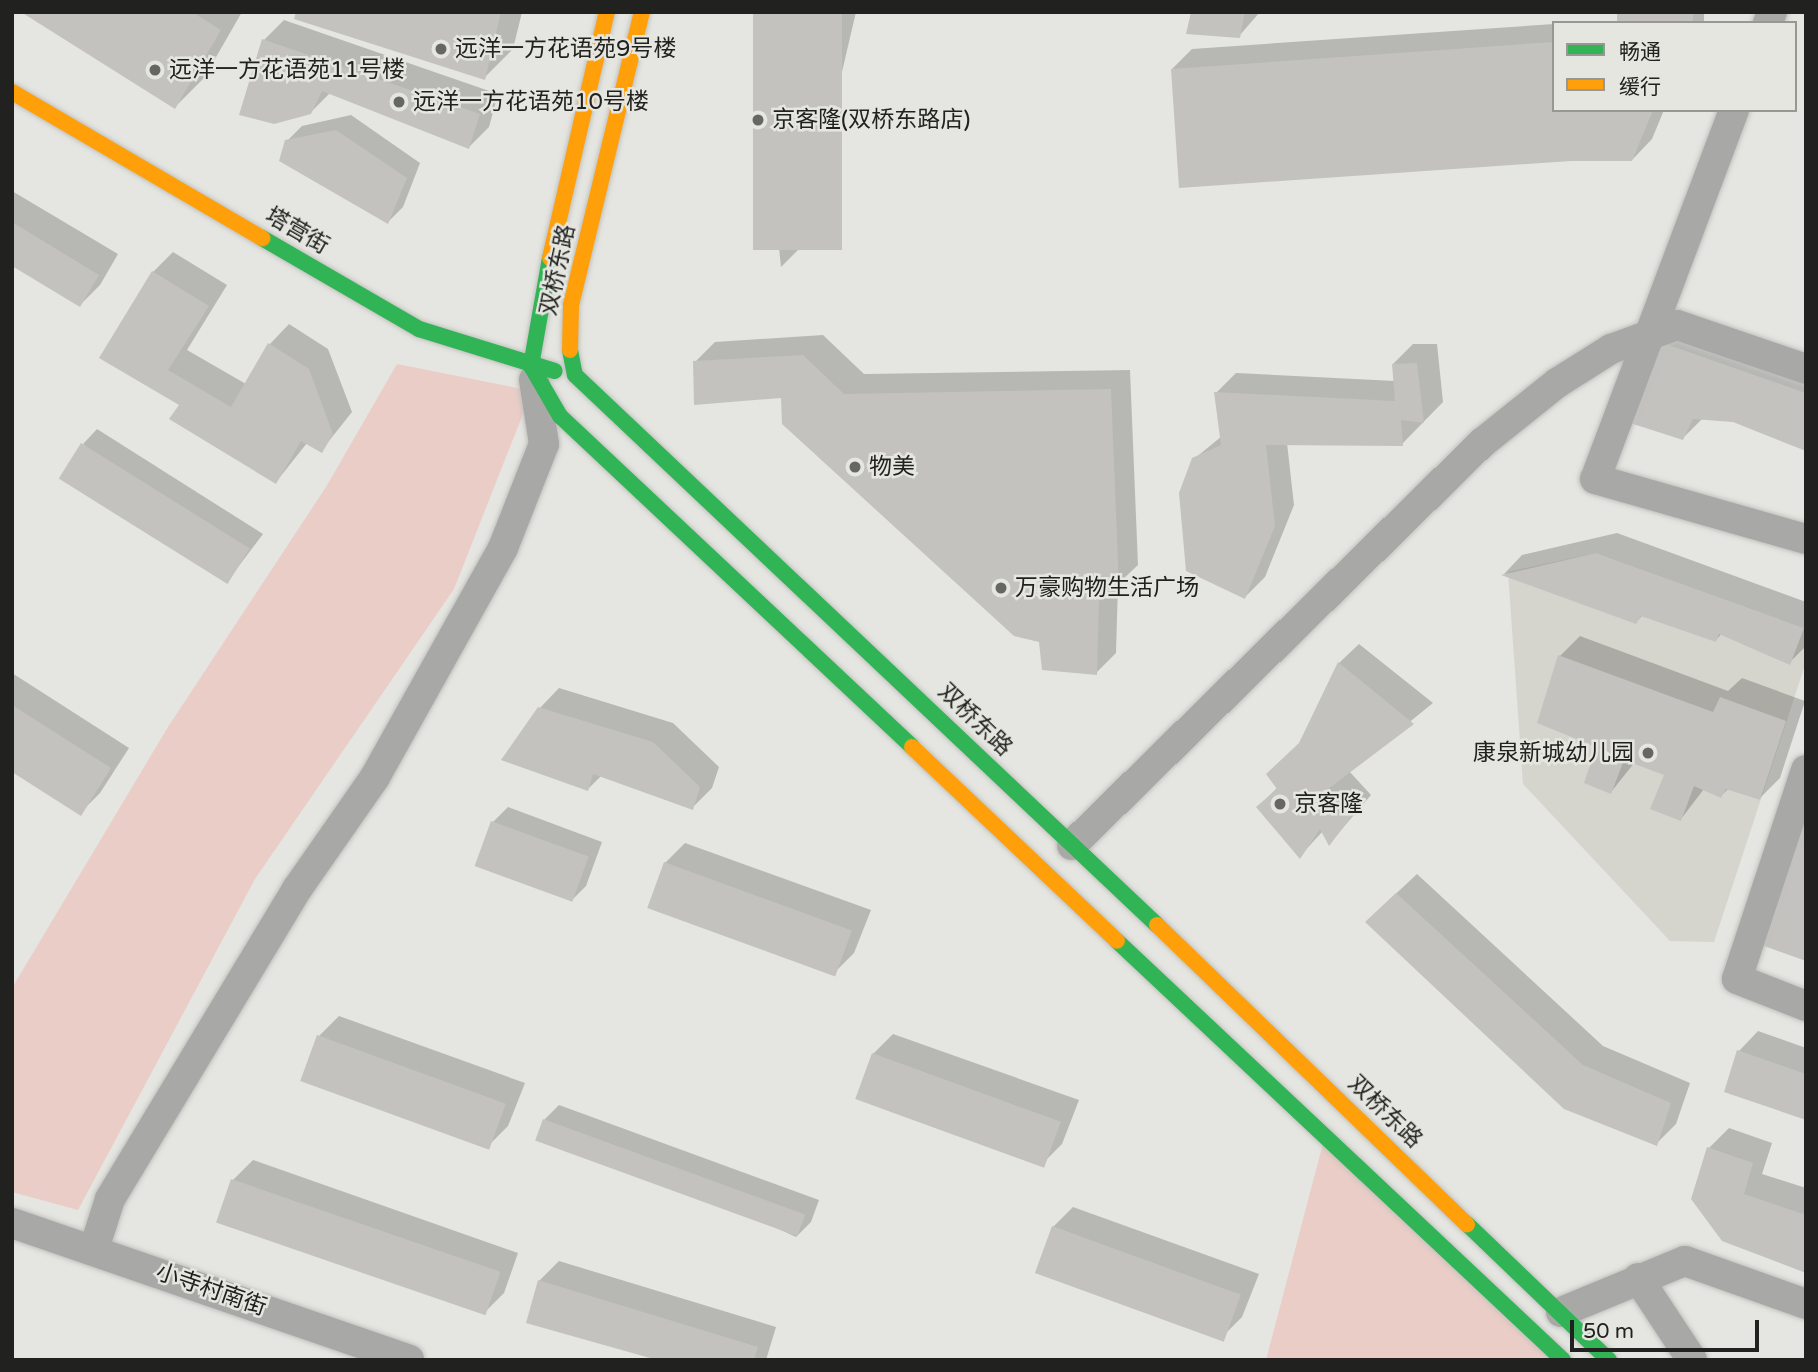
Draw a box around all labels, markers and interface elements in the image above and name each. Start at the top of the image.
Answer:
legend [1552,21,1797,112]
place label: 远洋一方花语苑9号楼 [455,35,676,63]
text: 畅通 [1619,40,1661,65]
marker: 远洋一方花语苑9号楼 [433,41,449,57]
place label: 远洋一方花语苑11号楼 [169,56,405,84]
marker: 远洋一方花语苑11号楼 [147,62,163,78]
text: 缓行 [1619,75,1661,100]
place label: 远洋一方花语苑10号楼 [413,88,649,116]
marker: 远洋一方花语苑10号楼 [391,94,407,110]
place label: 京客隆(双桥东路店) [772,106,970,134]
marker: 京客隆(双桥东路店) [750,112,766,128]
street label: 塔营街 [260,202,334,260]
street label: 双桥东路 [535,222,581,318]
place label: 物美 [869,453,915,481]
marker: 物美 [847,459,863,475]
place label: 万豪购物生活广场 [1015,574,1199,602]
marker: 万豪购物生活广场 [993,580,1009,596]
street label: 双桥东路 [932,678,1018,762]
place label: 康泉新城幼儿园 [1473,739,1634,767]
marker: 康泉新城幼儿园 [1640,745,1656,761]
place label: 京客隆 [1294,790,1363,818]
marker: 京客隆 [1272,796,1288,812]
street label: 双桥东路 [1342,1070,1428,1154]
street label: 小寺村南街 [152,1258,270,1322]
scale bar [1573,1306,1762,1350]
text: 50 m [1583,1319,1634,1344]

